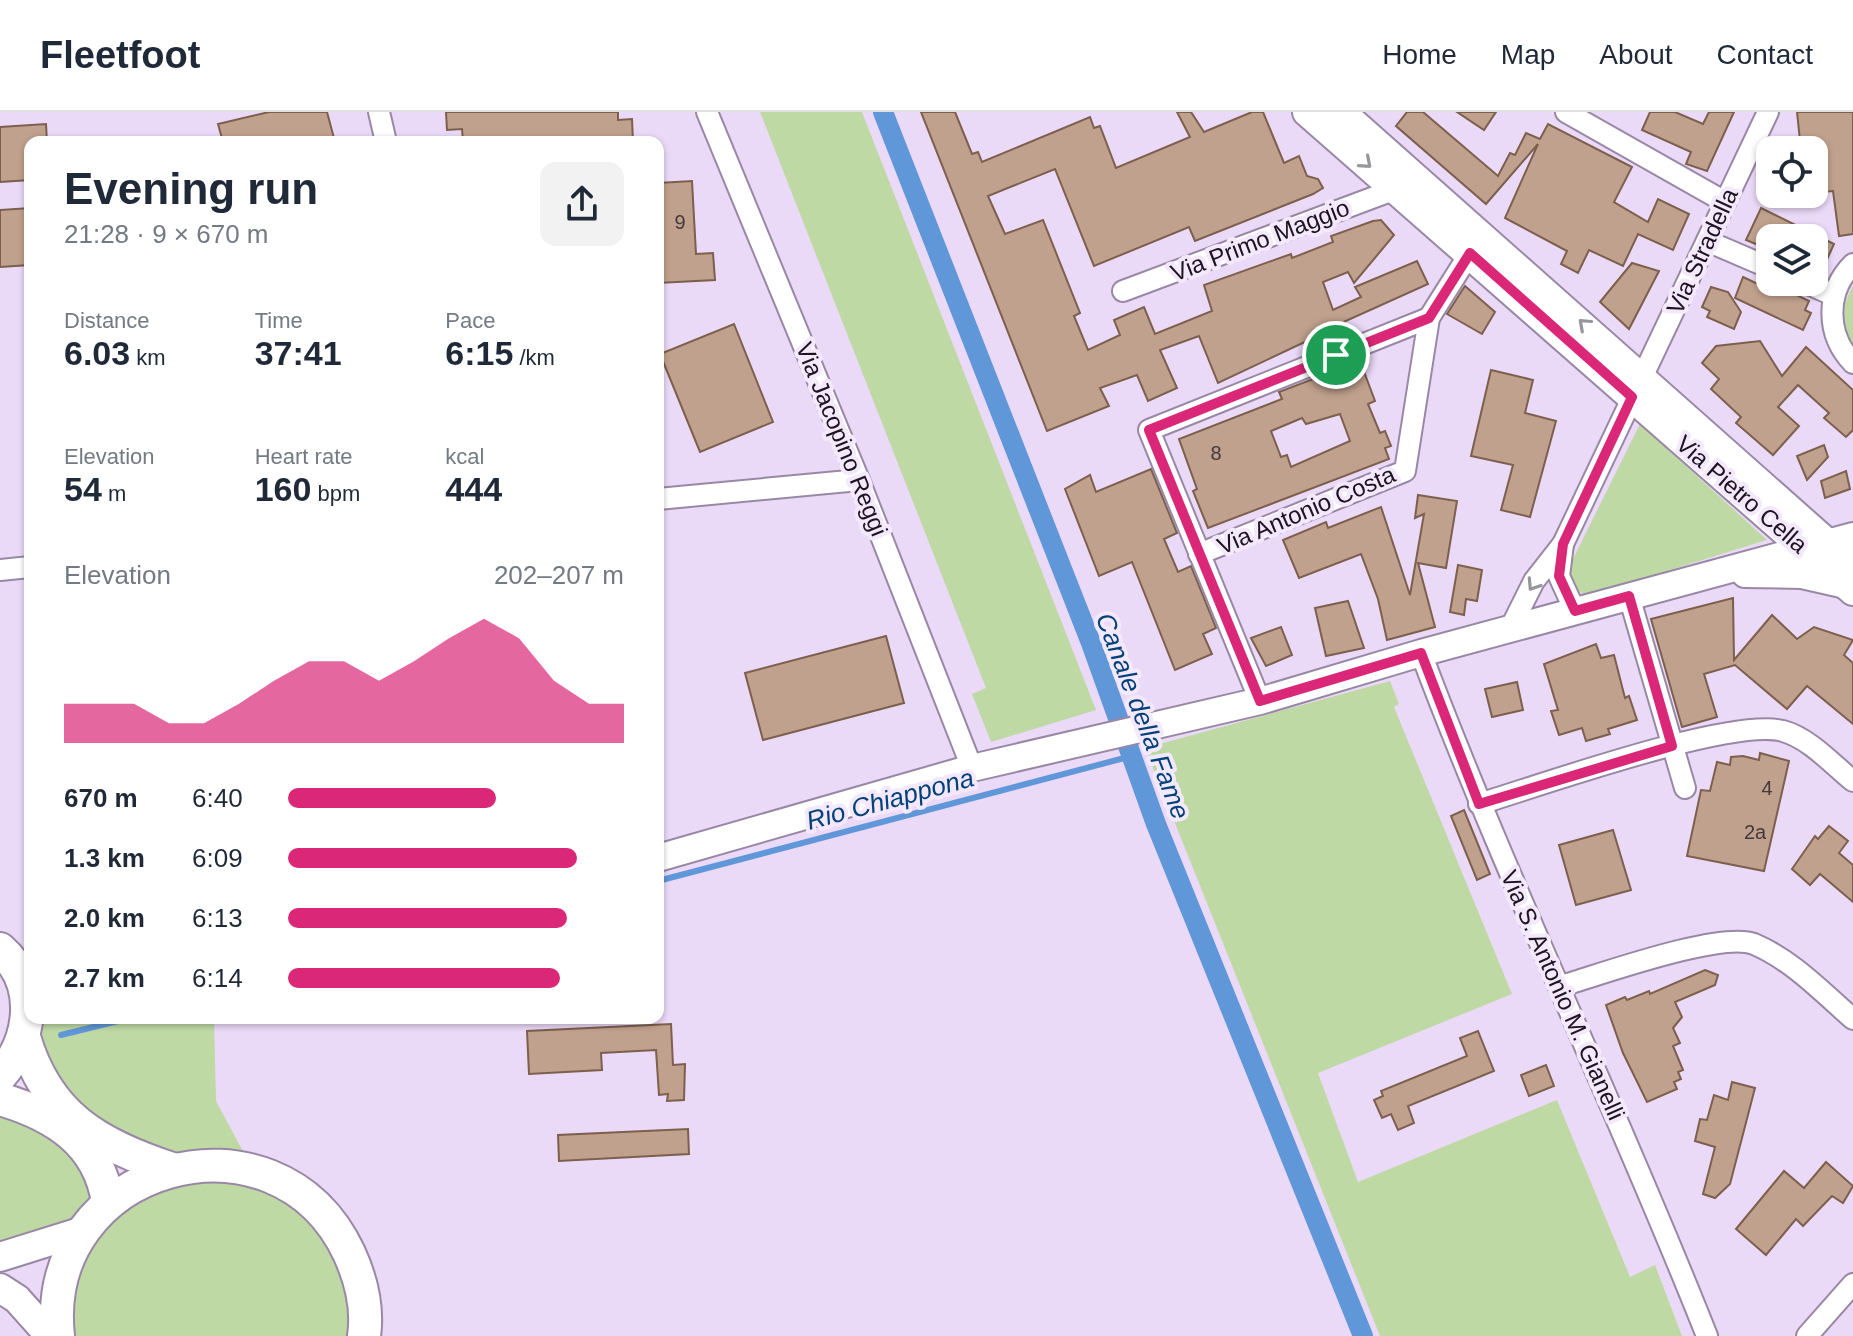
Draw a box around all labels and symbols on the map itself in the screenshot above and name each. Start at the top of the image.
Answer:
one-way arrow [1356,153,1371,168]
street label: Via Stradella [1661,183,1743,318]
street label: Via Primo Maggio [1167,194,1353,286]
house number: 9 [674,211,686,233]
one-way arrow [1579,320,1594,334]
pin [1302,321,1370,389]
street label: Via Jacopino Reggi [791,338,893,540]
street label: Via Pietro Cella [1671,430,1814,559]
house number: 8 [1210,442,1222,464]
street label: Via Antonio Costa [1213,460,1399,560]
one-way arrow [1528,576,1543,590]
water label: Canale della Fame [1090,609,1196,823]
water label: Rio Chiappona [803,762,977,836]
house number: 4 [1761,777,1773,799]
house number: 2a [1744,821,1767,843]
street label: Via S. Antonio M. Gianelli [1496,866,1630,1124]

